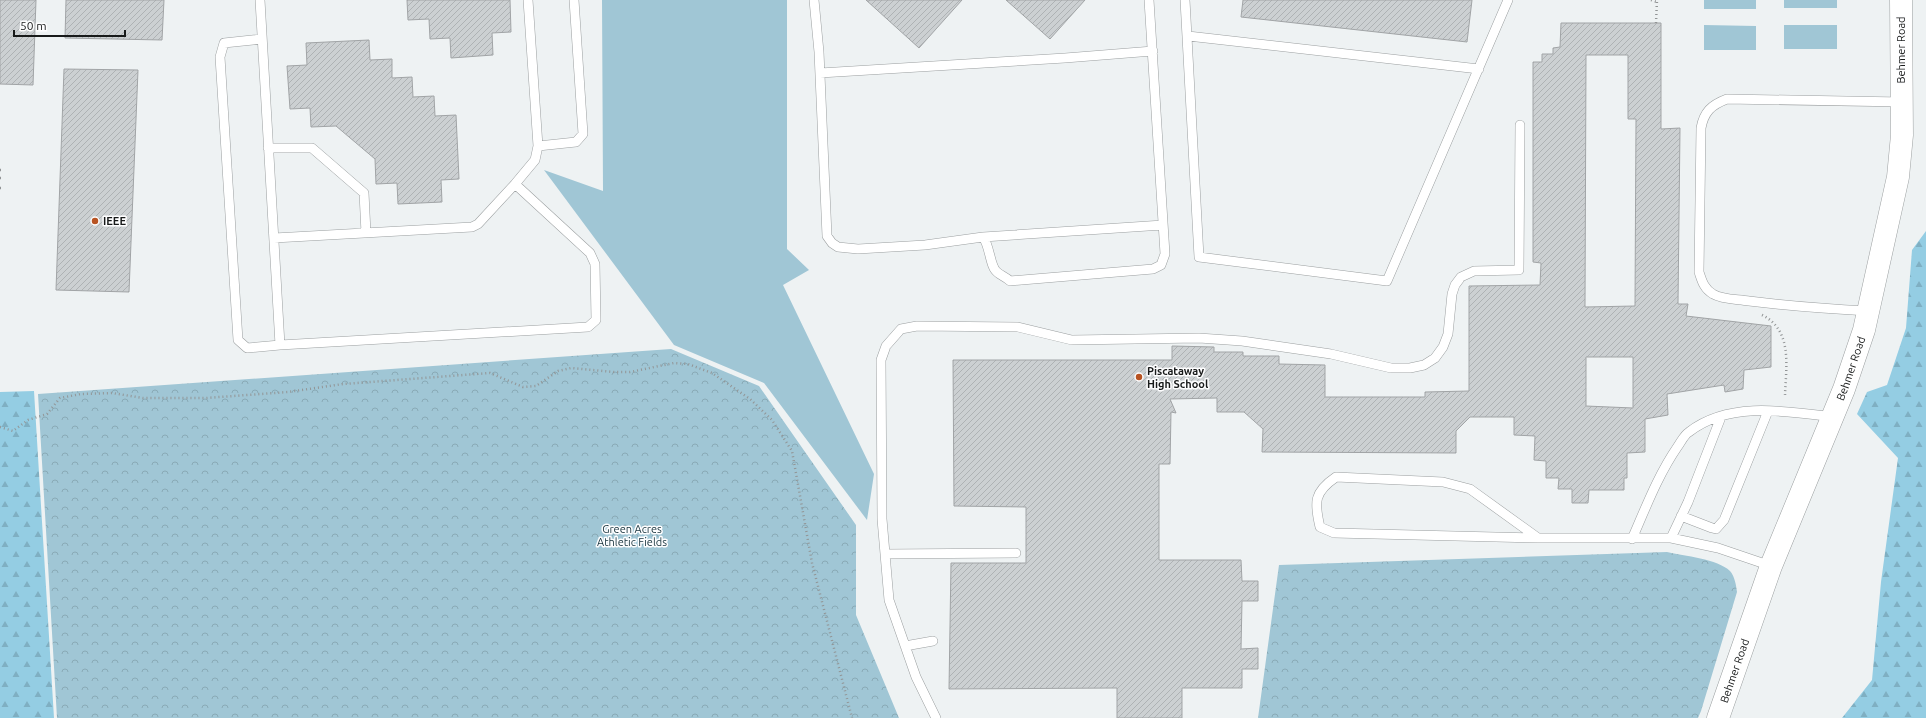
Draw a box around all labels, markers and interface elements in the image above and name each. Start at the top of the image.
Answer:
scale bar [14,12,125,38]
street label: Behmer Road [1895,17,1907,83]
text: 50 m [20,19,47,32]
place label: IEEE [103,215,126,227]
marker: IEEE [90,216,100,226]
street label: Behmer Road [1834,335,1867,402]
place label: Piscataway High School [1147,365,1209,390]
marker: Piscataway High School [1134,372,1144,382]
park label: Green Acres Athletic Fields [597,523,667,548]
street label: Behmer Road [1718,637,1751,704]

